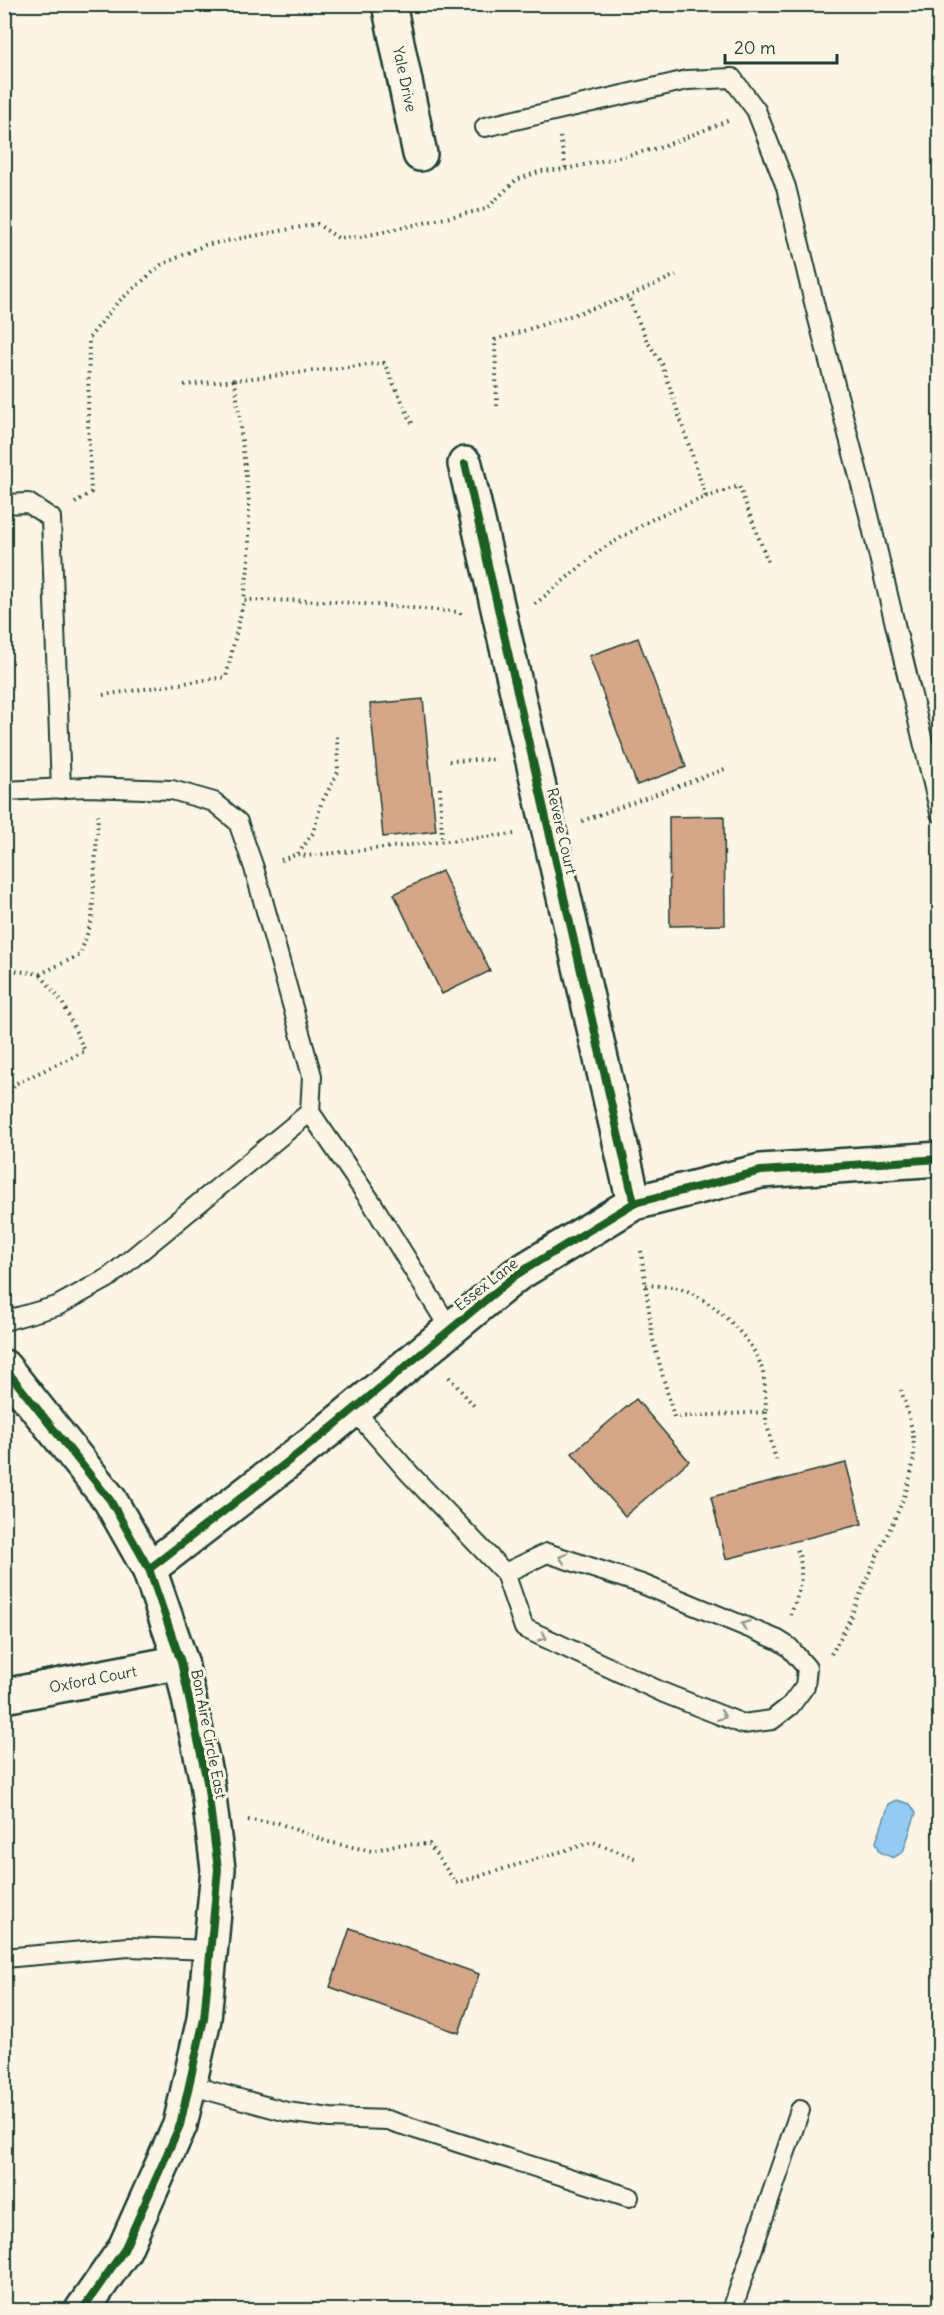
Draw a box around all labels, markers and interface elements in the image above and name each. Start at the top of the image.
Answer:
scale bar [725,27,838,65]
text: 20 m [734,36,776,59]
street label: Yale Drive [389,45,421,113]
street label: Revere Court [543,786,581,876]
street label: Essex Lane [451,1253,521,1315]
one-way arrow [558,1553,568,1565]
one-way arrow [741,1620,752,1632]
one-way arrow [537,1630,548,1642]
street label: Oxford Court [48,1661,138,1697]
street label: Bon Aire Circle East [187,1668,231,1800]
one-way arrow [715,1709,726,1721]

